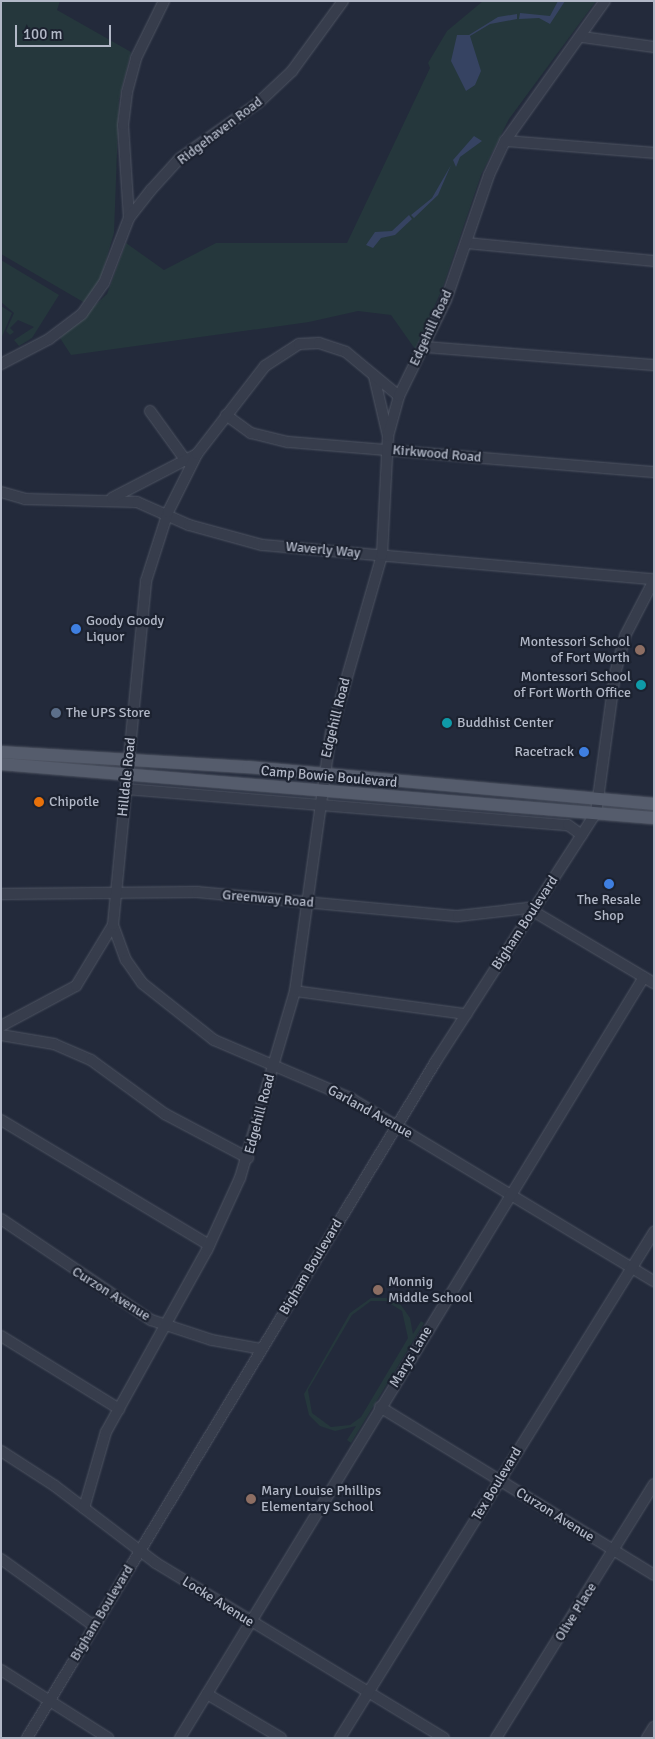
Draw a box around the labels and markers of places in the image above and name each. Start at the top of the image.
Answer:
place label: Goody Goody Liquor [86,613,164,646]
marker: Goody Goody Liquor [70,623,82,635]
place label: Montessori School of Fort Worth [520,634,630,666]
marker: Montessori School of Fort Worth [634,644,646,656]
place label: Montessori School of Fort Worth Office [514,669,631,702]
marker: Montessori School of Fort Worth Office [635,679,647,691]
place label: The UPS Store [66,705,150,721]
marker: The UPS Store [50,707,62,719]
place label: Buddhist Center [457,715,553,731]
marker: Buddhist Center [441,717,453,729]
place label: Racetrack [515,744,574,760]
marker: Racetrack [578,746,590,758]
place label: Chipotle [49,794,99,810]
marker: Chipotle [33,796,45,808]
marker: The Resale Shop [603,878,615,890]
place label: The Resale Shop [577,892,641,924]
place label: Monnig Middle School [388,1274,473,1306]
marker: Monnig Middle School [372,1284,384,1296]
place label: Mary Louise Phillips Elementary School [261,1483,381,1515]
marker: Mary Louise Phillips Elementary School [245,1493,257,1505]

